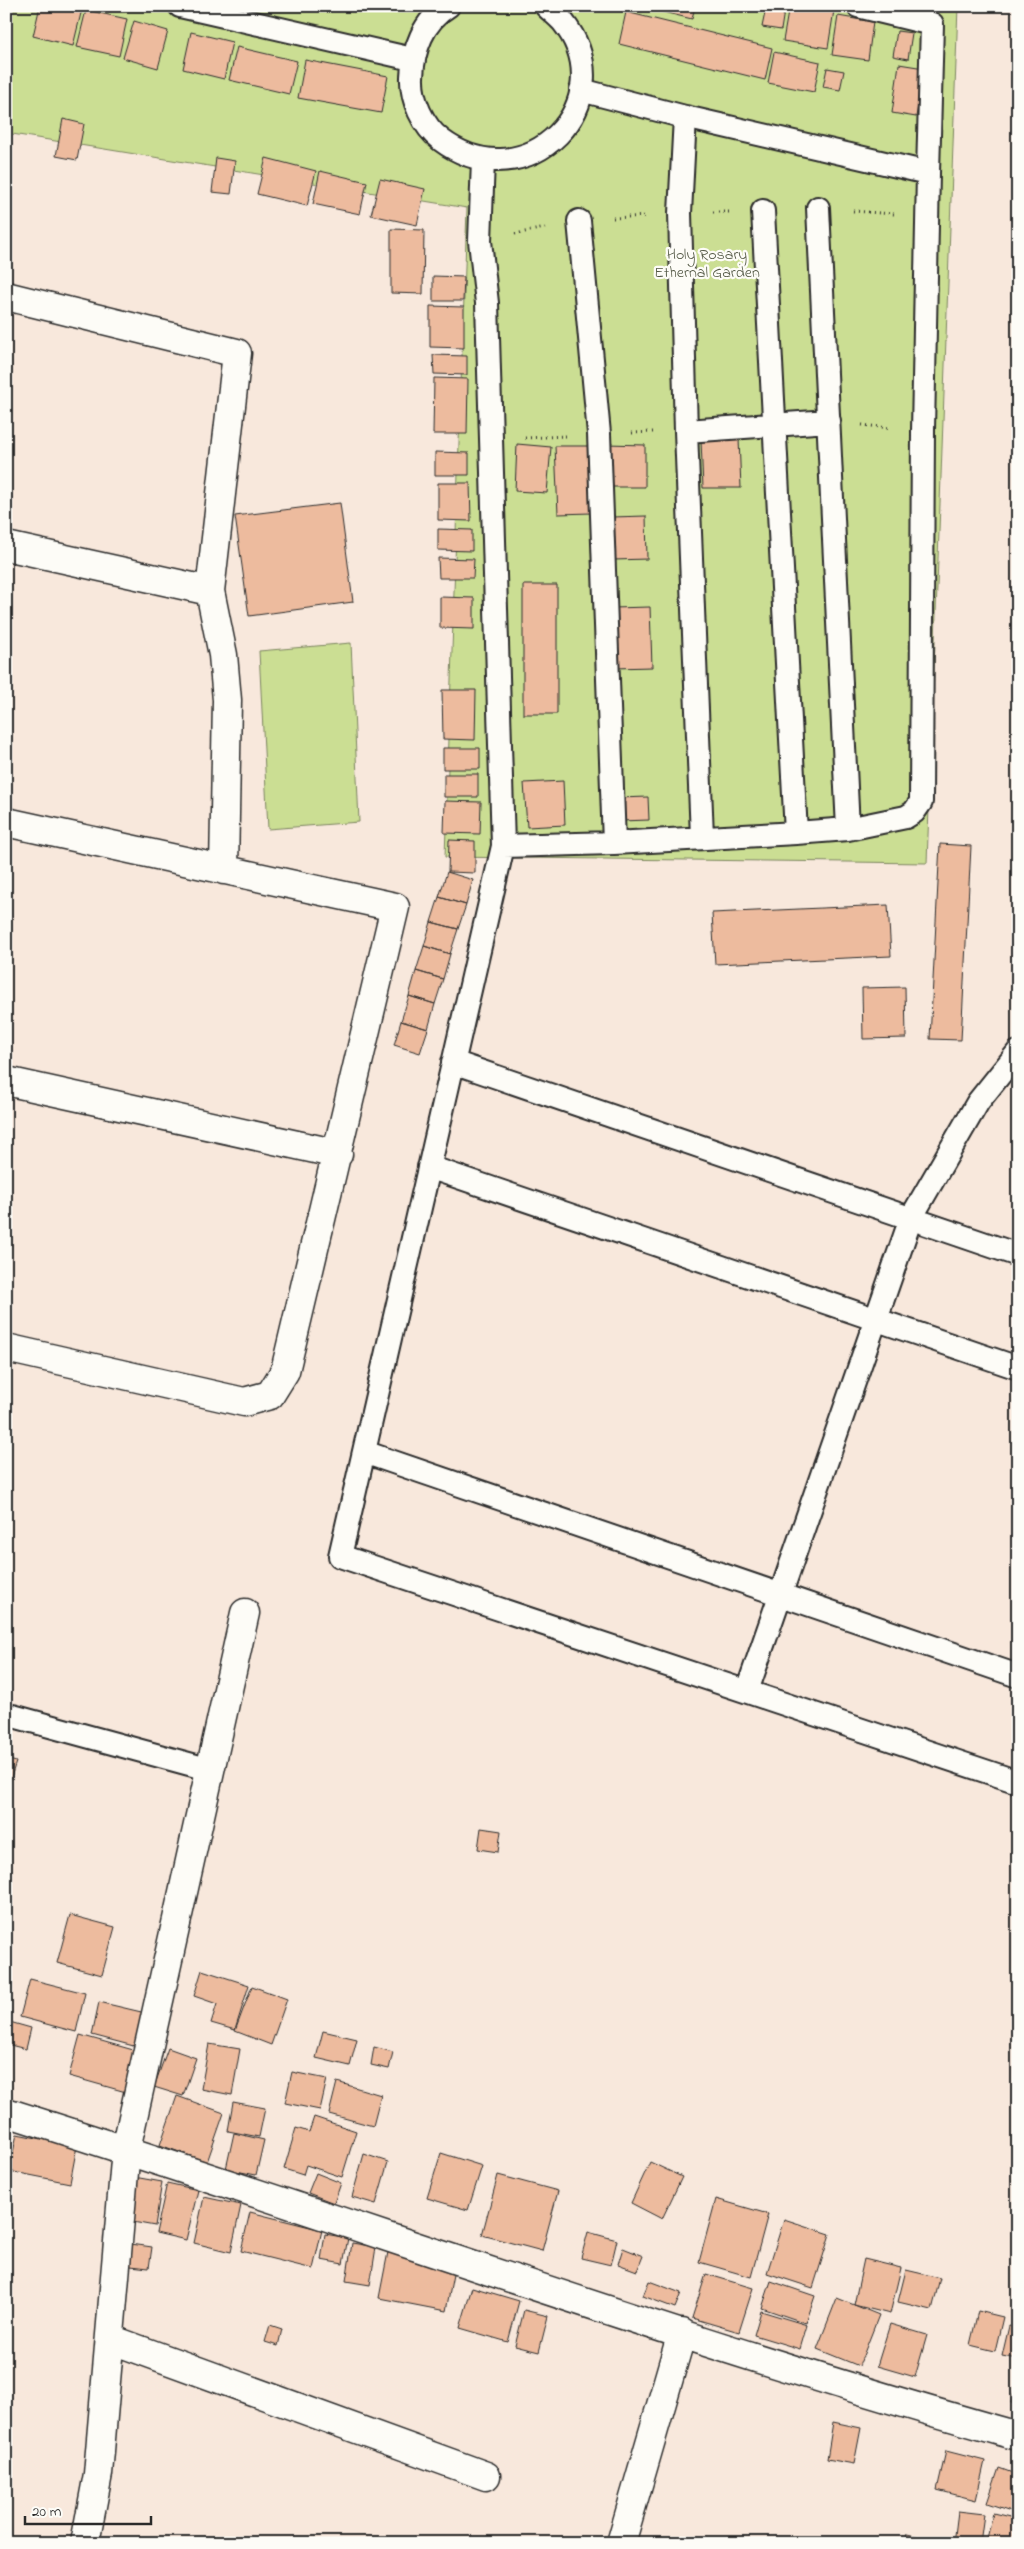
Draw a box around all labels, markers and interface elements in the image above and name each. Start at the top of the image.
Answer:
park label: Holy Rosary Ethernal Garden [654,243,760,285]
scale bar [25,2494,151,2526]
text: 20 m [32,2501,62,2523]

